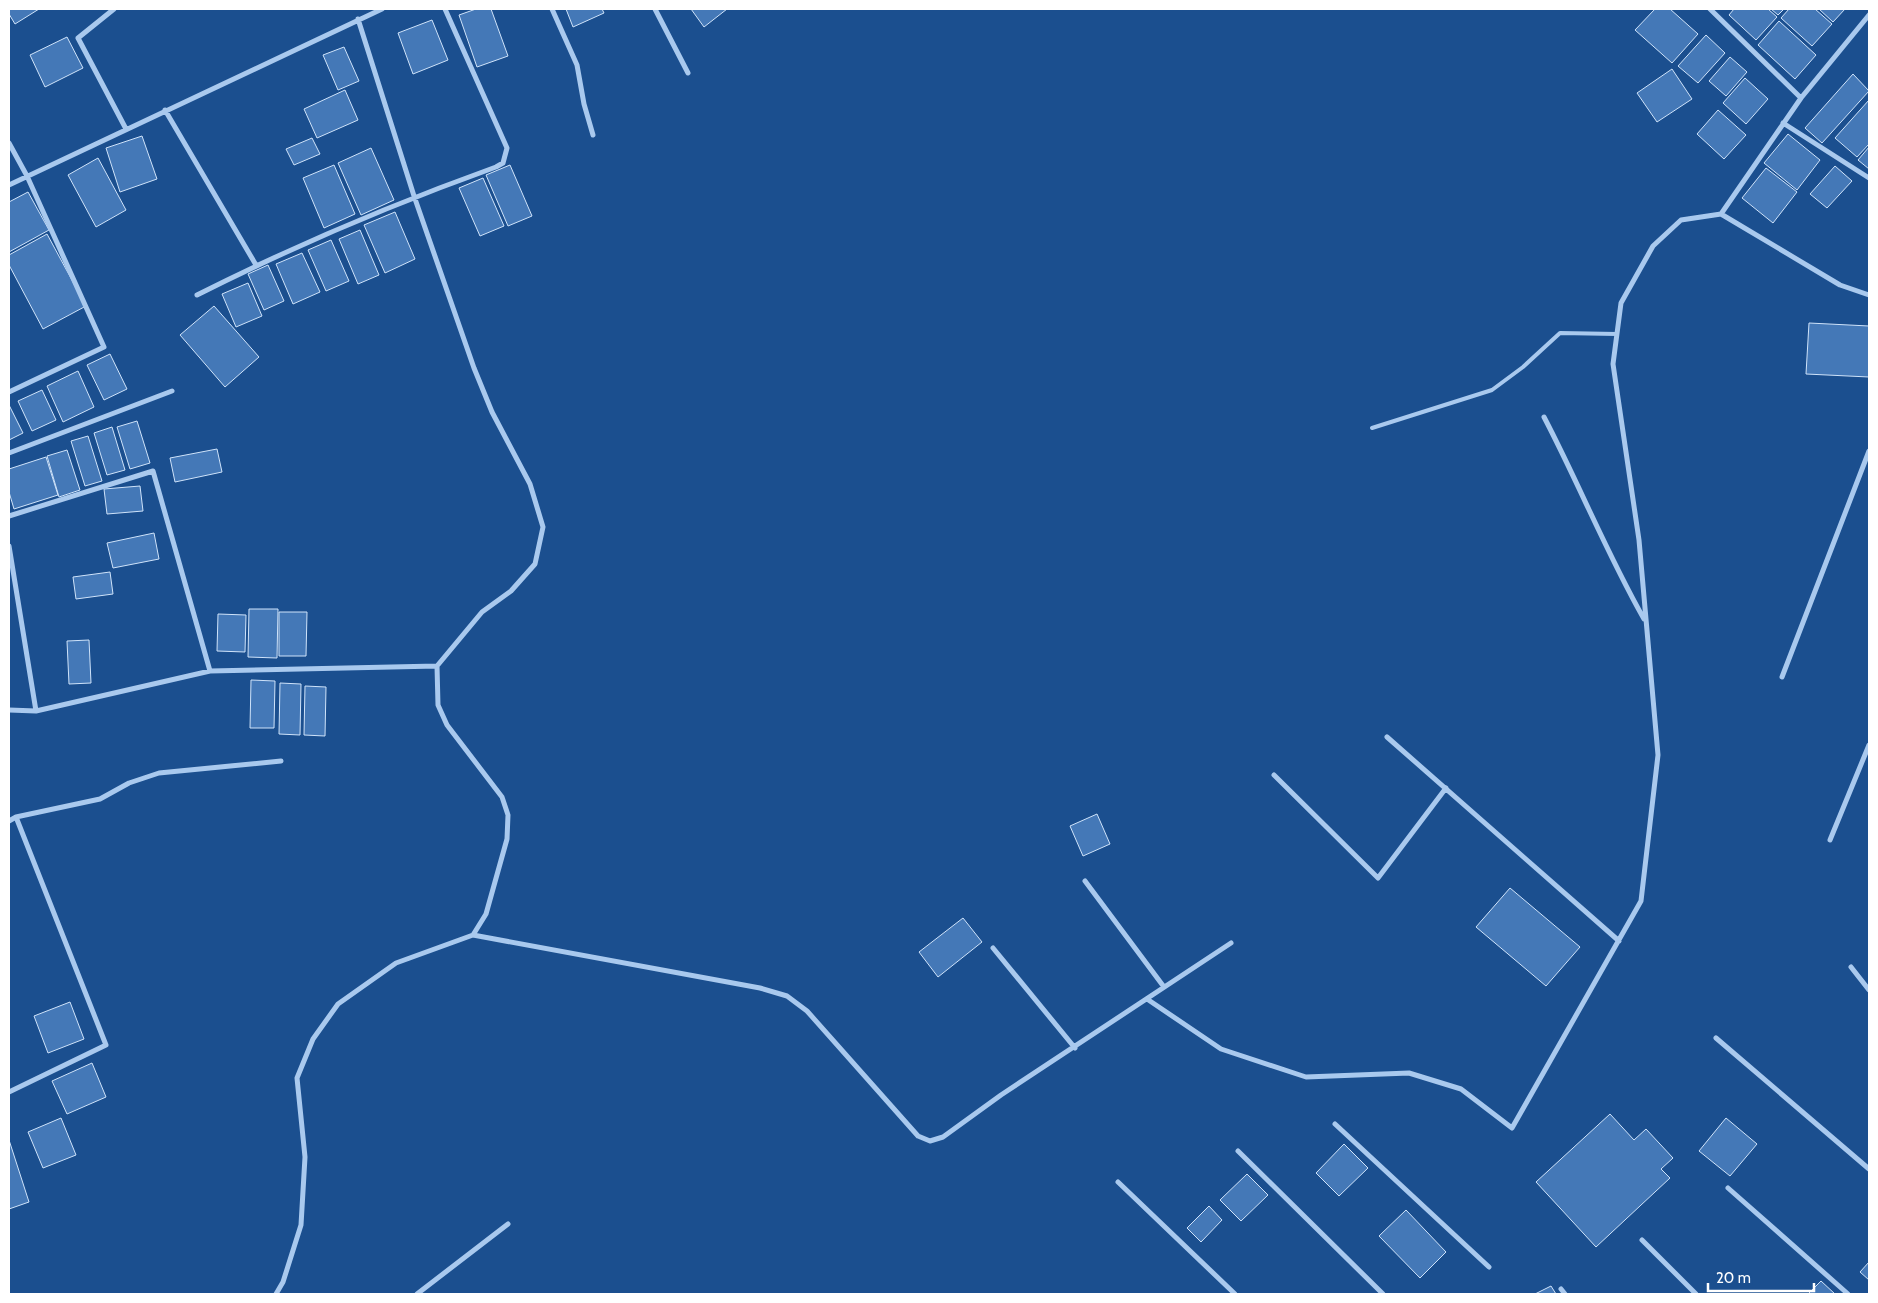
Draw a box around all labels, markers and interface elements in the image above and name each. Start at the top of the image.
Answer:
scale bar [1708,1260,1814,1292]
text: 20 m [1716,1269,1751,1287]

